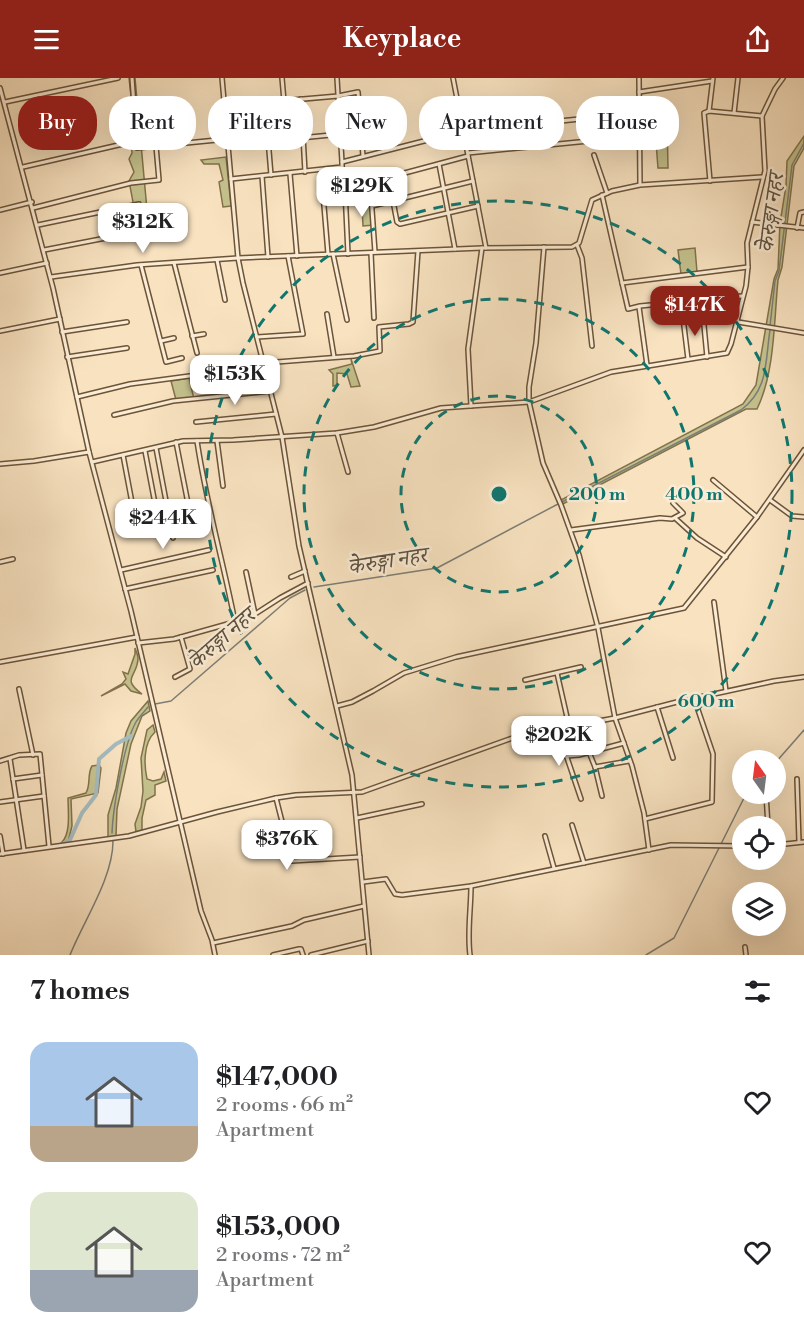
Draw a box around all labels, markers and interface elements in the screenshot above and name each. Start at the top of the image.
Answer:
text: Keyplace [343,22,461,56]
icon: menu [30,23,63,56]
icon: share [741,23,774,56]
chip: Buy [18,96,97,150]
chip: Rent [109,96,196,150]
chip: Filters [208,96,313,150]
chip: New [325,96,407,150]
chip: Apartment [419,96,564,150]
chip: House [576,96,679,150]
pin: $129K [320,167,404,218]
water label: केेरुङ्गा नहर [753,167,791,255]
text: $129K [330,174,394,199]
pin: $312K [101,203,185,254]
text: $312K [112,210,174,235]
pin: $147K [653,286,737,337]
text: $147K [664,293,726,318]
pin: $153K [193,355,277,406]
text: $153K [204,362,266,387]
text: 200 m [569,483,626,506]
text: 400 m [665,483,723,506]
centre of rings [489,484,509,504]
pin: $244K [121,499,205,550]
text: $244K [129,506,197,531]
water label: केेरुङ्गा नहर [346,541,433,581]
water label: केरुङ्गा नहर [183,600,264,675]
text: 600 m [678,690,735,713]
pin: $202K [517,716,601,767]
text: $202K [525,723,593,748]
north arrow [732,750,786,804]
map controls [732,750,786,936]
button: locate [732,816,786,870]
pin: $376K [245,820,329,871]
text: $376K [255,827,319,852]
button: layers [732,882,786,936]
text: 7 homes [30,975,130,1007]
icon: filters [741,975,774,1008]
text: $147,000 [216,1061,338,1093]
icon: home [78,1066,150,1138]
icon: heart [741,1086,774,1119]
text: 2 rooms · 66 m² [216,1093,353,1118]
text: Apartment [216,1118,314,1143]
text: $153,000 [216,1211,340,1243]
icon: home [78,1216,150,1288]
icon: heart [741,1236,774,1269]
text: 2 rooms · 72 m² [216,1243,350,1268]
text: Apartment [216,1268,314,1293]

